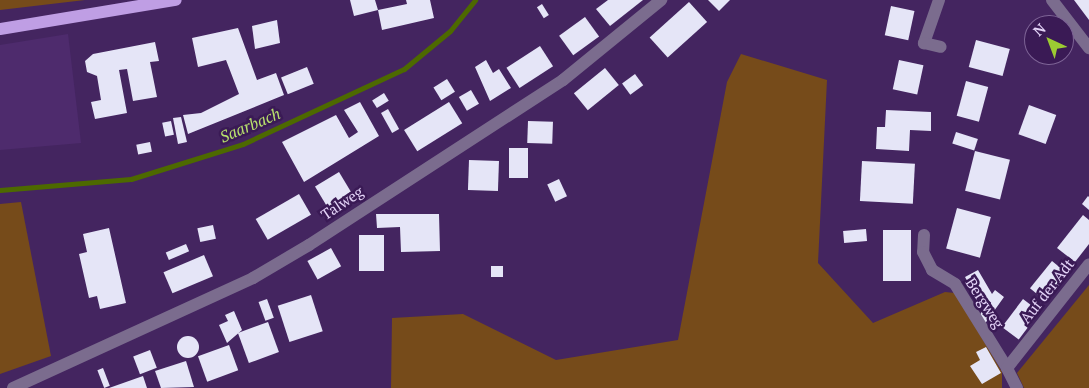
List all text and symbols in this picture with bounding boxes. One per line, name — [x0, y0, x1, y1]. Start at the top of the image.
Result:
north arrow — [1024, 15, 1074, 65]
text: N — [1029, 19, 1049, 40]
water label: Saarbach — [217, 104, 283, 146]
street label: Talweg — [317, 182, 367, 224]
street label: Auf der Adt — [1016, 255, 1078, 327]
street label: Bergweg — [962, 274, 1008, 332]

